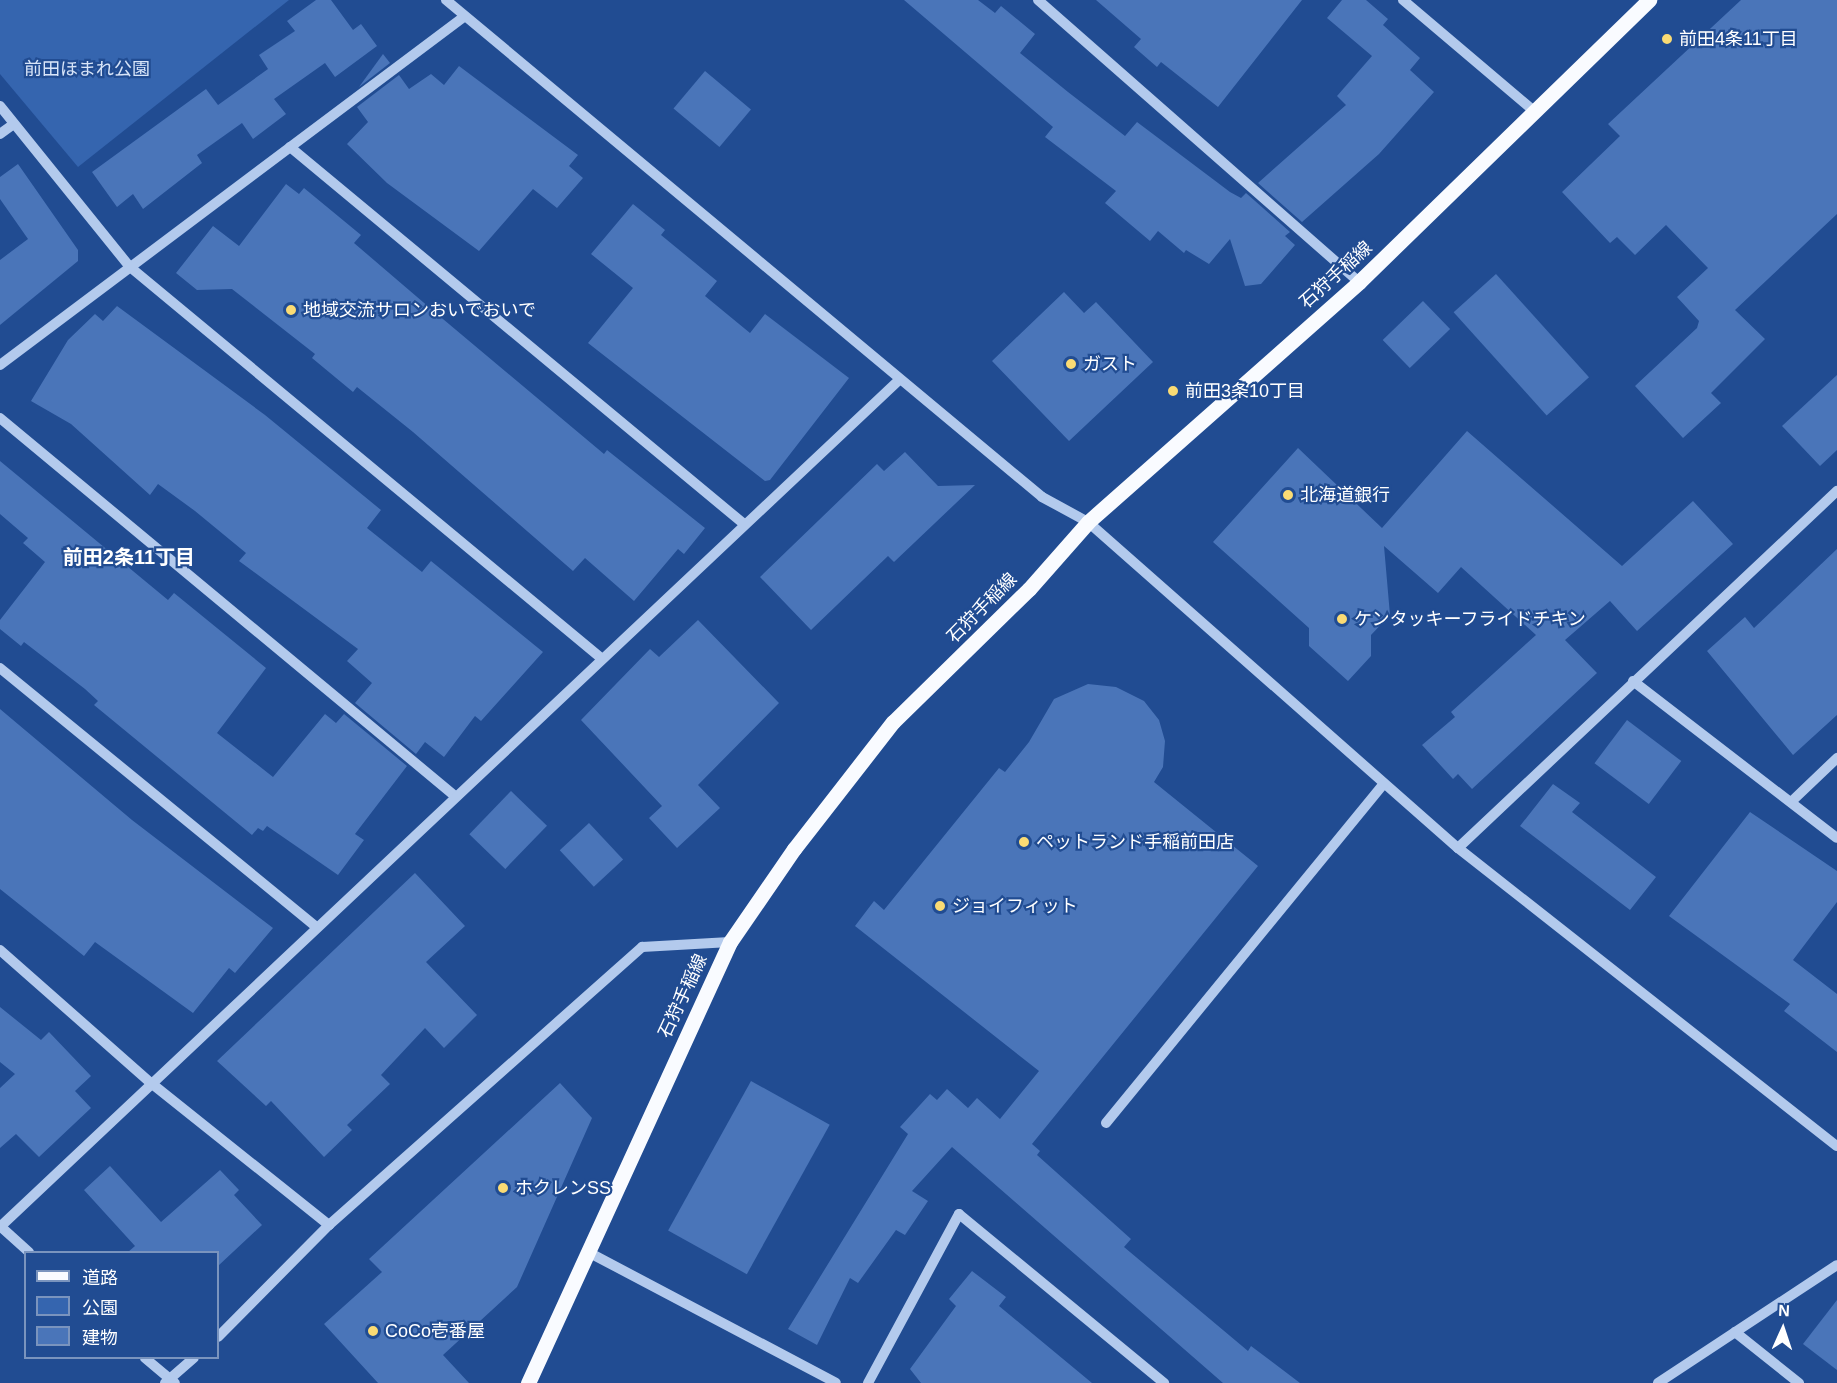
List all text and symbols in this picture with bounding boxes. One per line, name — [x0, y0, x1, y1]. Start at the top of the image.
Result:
place label: 前田4条11丁目 — [1679, 28, 1798, 50]
marker: 前田4条11丁目 — [1660, 32, 1674, 46]
park label: 前田ほまれ公園 — [24, 58, 150, 80]
street label: 石狩手稲線 — [1295, 237, 1377, 313]
place label: 地域交流サロンおいでおいで — [303, 299, 537, 321]
marker: 地域交流サロンおいでおいで — [284, 303, 298, 317]
place label: ガスト — [1083, 353, 1137, 375]
marker: ガスト — [1064, 357, 1078, 371]
place label: 前田3条10丁目 — [1185, 380, 1305, 402]
marker: 前田3条10丁目 — [1166, 384, 1180, 398]
place label: 北海道銀行 — [1300, 484, 1390, 506]
marker: 北海道銀行 — [1281, 488, 1295, 502]
district label: 前田2条11丁目 — [63, 545, 195, 569]
street label: 石狩手稲線 — [943, 569, 1021, 647]
place label: ケンタッキーフライドチキン — [1354, 608, 1588, 630]
marker: ケンタッキーフライドチキン — [1335, 612, 1349, 626]
place label: ペットランド手稲前田店 — [1036, 831, 1234, 853]
marker: ペットランド手稲前田店 — [1017, 835, 1031, 849]
place label: ジョイフィット — [952, 895, 1078, 917]
marker: ジョイフィット — [933, 899, 947, 913]
street label: 石狩手稲線 — [654, 951, 712, 1041]
place label: ホクレンSS — [515, 1177, 611, 1199]
marker: ホクレンSS — [496, 1181, 510, 1195]
legend — [24, 1251, 219, 1359]
text: 道路 — [82, 1268, 118, 1288]
text: 公園 — [82, 1298, 118, 1318]
north arrow — [1753, 1299, 1813, 1359]
text: N — [1778, 1302, 1790, 1319]
place label: CoCo壱番屋 — [385, 1320, 485, 1342]
marker: CoCo壱番屋 — [366, 1324, 380, 1338]
text: 建物 — [82, 1328, 118, 1348]

